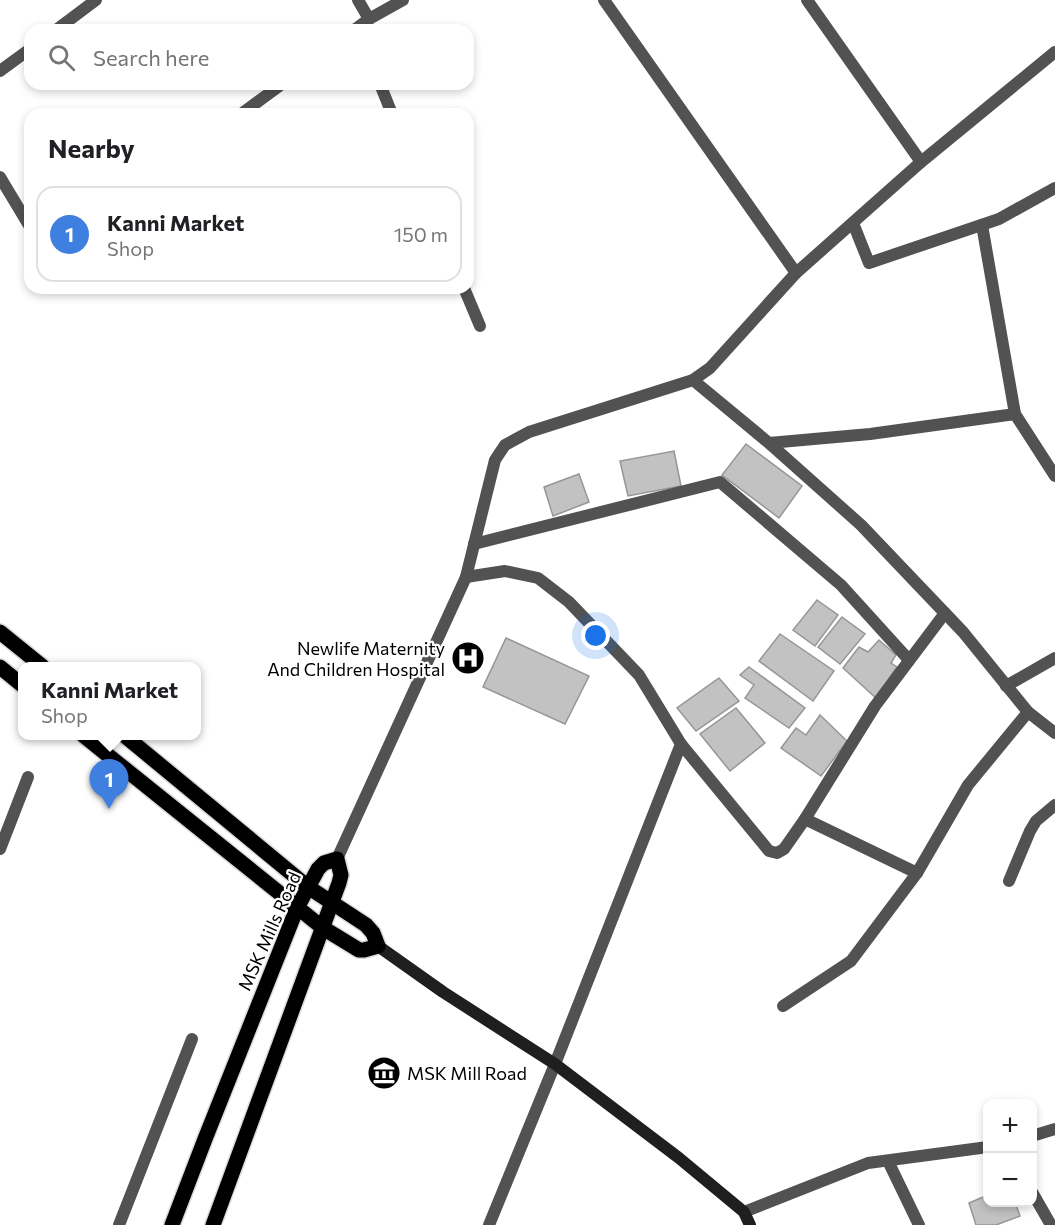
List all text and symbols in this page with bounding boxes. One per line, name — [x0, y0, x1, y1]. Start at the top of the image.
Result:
search box — [24, 24, 474, 90]
icon: search — [45, 41, 78, 74]
text: Search here — [93, 44, 209, 71]
text: Nearby — [48, 132, 135, 163]
text: Kanni Market — [107, 209, 244, 236]
text: 1 — [65, 222, 74, 246]
text: 150 m — [394, 222, 448, 246]
text: Shop — [107, 236, 154, 260]
your location — [581, 621, 610, 650]
place label: Newlife Maternity And Children Hospital — [267, 637, 445, 680]
hospital icon: Newlife Maternity And Children Hospital — [450, 640, 486, 676]
popup — [18, 662, 201, 740]
text: Kanni Market — [41, 676, 178, 703]
text: Shop — [41, 703, 88, 727]
pin: 1 — [90, 760, 128, 809]
street label: MSK Mills Road — [233, 868, 305, 994]
museum icon: MSK Mill Road — [366, 1055, 402, 1091]
place label: MSK Mill Road — [407, 1062, 527, 1084]
map controls — [983, 1099, 1037, 1207]
button: + — [983, 1099, 1037, 1153]
button: − — [983, 1153, 1037, 1207]

